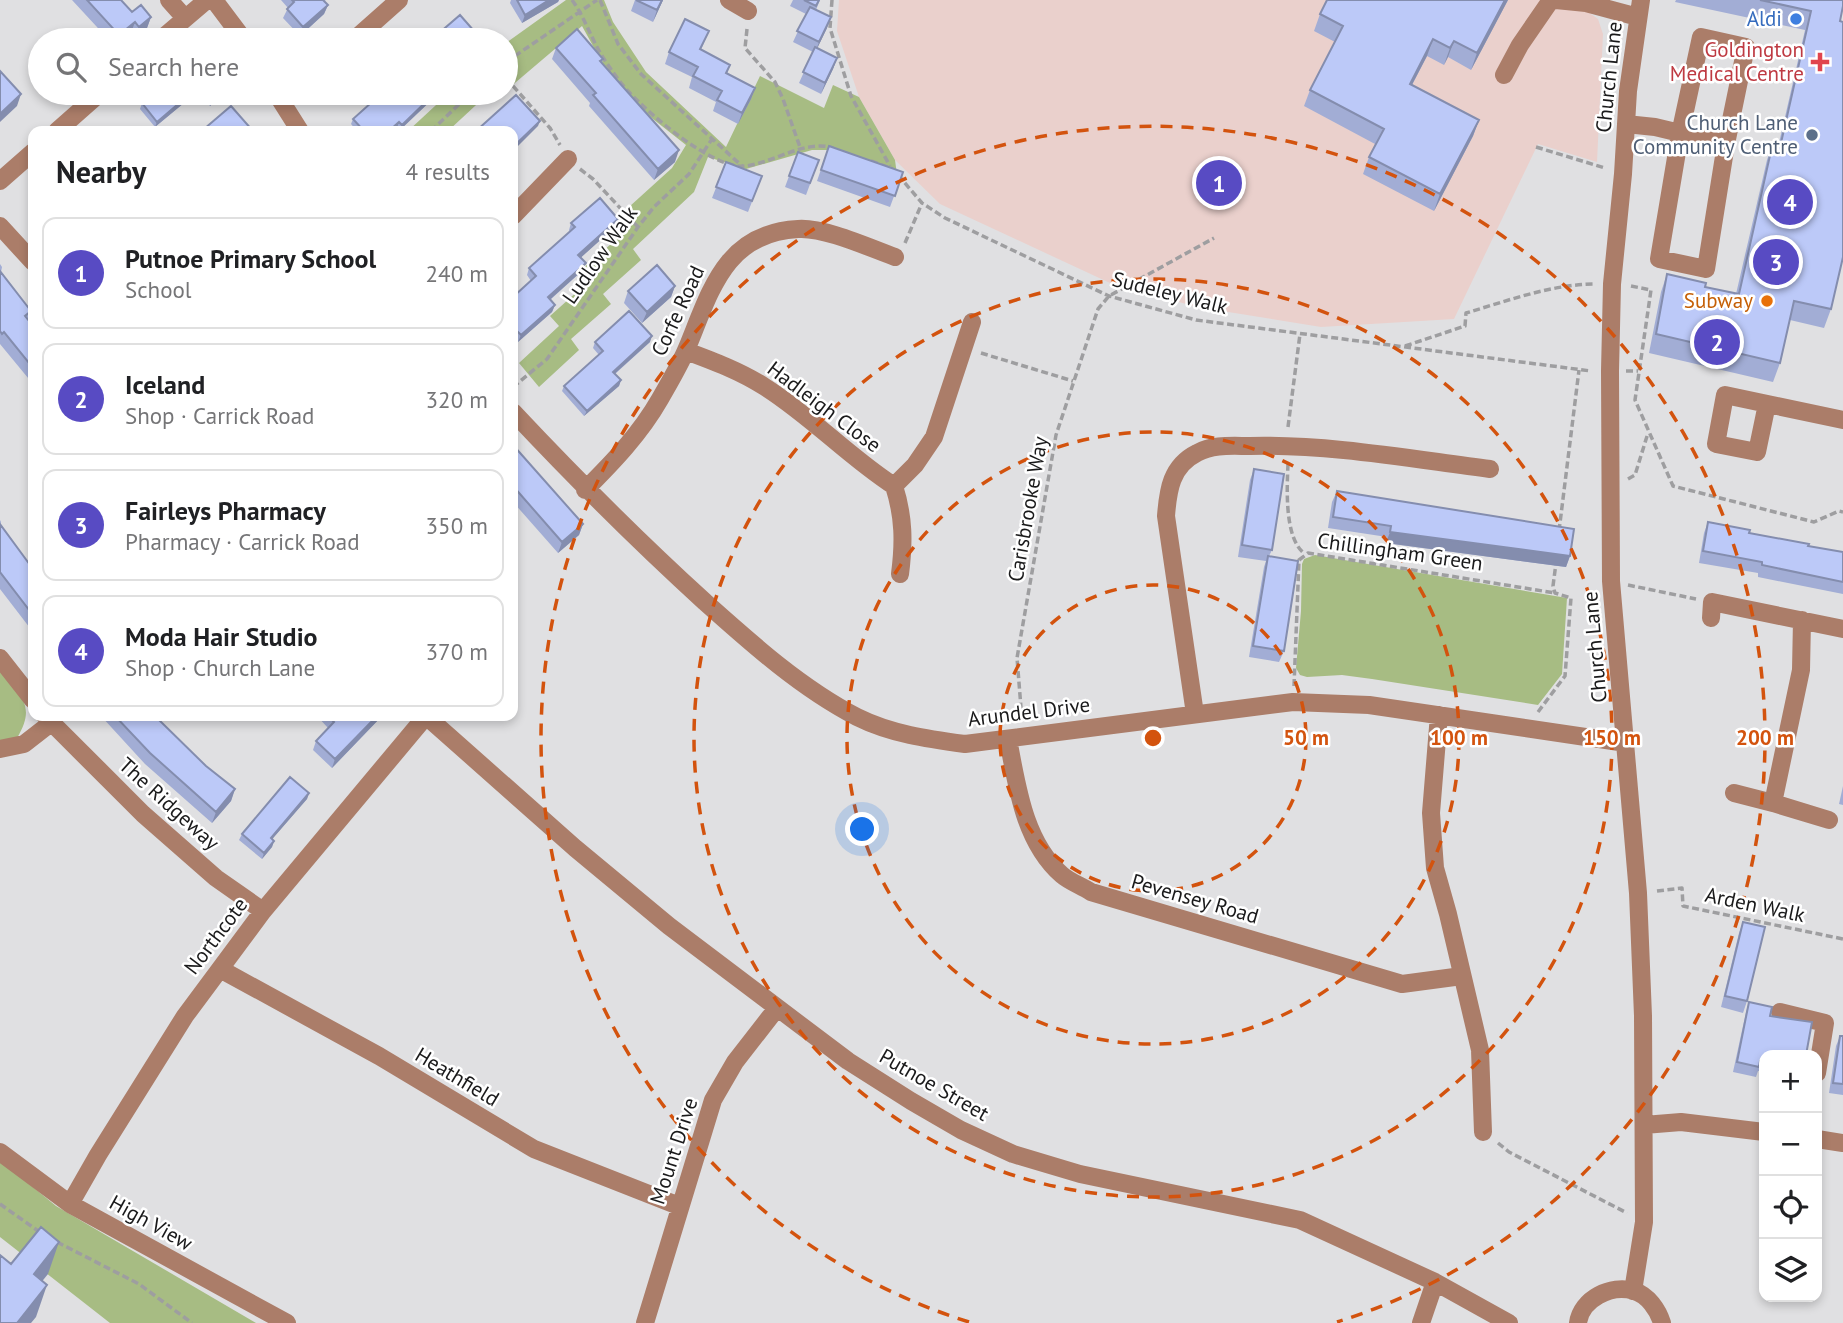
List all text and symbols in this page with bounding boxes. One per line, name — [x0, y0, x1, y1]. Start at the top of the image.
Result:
place label: Aldi — [1747, 5, 1782, 32]
marker: Aldi — [1788, 11, 1804, 27]
street label: Church Lane — [1589, 20, 1628, 134]
search box — [28, 28, 518, 105]
place label: Goldington Medical Centre — [1670, 36, 1804, 87]
icon: search — [52, 48, 90, 86]
text: Search here — [108, 50, 239, 83]
marker: Goldington Medical Centre — [1810, 52, 1830, 72]
place label: Church Lane Community Centre — [1633, 109, 1798, 160]
marker: Church Lane Community Centre — [1804, 127, 1820, 143]
text: Nearby — [56, 152, 146, 191]
text: 4 results — [406, 157, 490, 186]
pin: 1 — [1196, 157, 1242, 209]
pin: 4 — [1767, 176, 1813, 228]
street label: Ludlow Walk — [556, 200, 643, 309]
pin: 3 — [1753, 236, 1799, 288]
text: Putnoe Primary School — [125, 242, 376, 275]
text: 1 — [74, 259, 88, 288]
text: 240 m — [426, 259, 488, 288]
street label: Corfe Road — [645, 261, 710, 360]
street label: Sudeley Walk — [1110, 265, 1231, 320]
text: School — [125, 275, 192, 304]
place label: Subway — [1684, 287, 1753, 314]
marker: Subway — [1759, 293, 1775, 309]
pin: 2 — [1694, 316, 1740, 368]
street label: Hadleigh Close — [762, 355, 887, 458]
text: Iceland — [125, 368, 205, 401]
text: 2 — [74, 385, 88, 414]
text: 320 m — [426, 385, 488, 414]
text: Shop · Carrick Road — [125, 401, 314, 430]
street label: Carisbrooke Way — [1001, 434, 1054, 584]
text: Fairleys Pharmacy — [125, 494, 326, 527]
text: 3 — [74, 511, 88, 540]
text: 350 m — [426, 511, 488, 540]
text: Pharmacy · Carrick Road — [125, 527, 360, 556]
street label: Chillingham Green — [1316, 527, 1485, 576]
street label: Church Lane — [1576, 590, 1613, 704]
text: Moda Hair Studio — [125, 620, 318, 653]
text: 4 — [74, 637, 88, 666]
text: 370 m — [426, 637, 488, 666]
text: Shop · Church Lane — [125, 653, 315, 682]
street label: Arundel Drive — [966, 691, 1092, 732]
text: 50 m — [1283, 724, 1329, 751]
text: 100 m — [1430, 724, 1488, 751]
text: 150 m — [1583, 724, 1641, 751]
text: 200 m — [1736, 724, 1794, 751]
centre of rings — [1141, 726, 1165, 750]
street label: The Ridgeway — [113, 751, 225, 856]
your location — [845, 812, 879, 846]
street label: Pevensey Road — [1128, 867, 1262, 930]
street label: Arden Walk — [1703, 881, 1807, 928]
street label: Northcote — [178, 892, 253, 980]
street label: Heathfield — [410, 1041, 504, 1112]
street label: Putnoe Street — [875, 1042, 994, 1127]
map controls — [1759, 1050, 1822, 1302]
button: + — [1759, 1050, 1822, 1113]
street label: Mount Drive — [644, 1094, 703, 1208]
button: − — [1759, 1113, 1822, 1176]
button: locate — [1759, 1176, 1822, 1239]
street label: High View — [105, 1189, 198, 1257]
button: layers — [1759, 1239, 1822, 1302]

